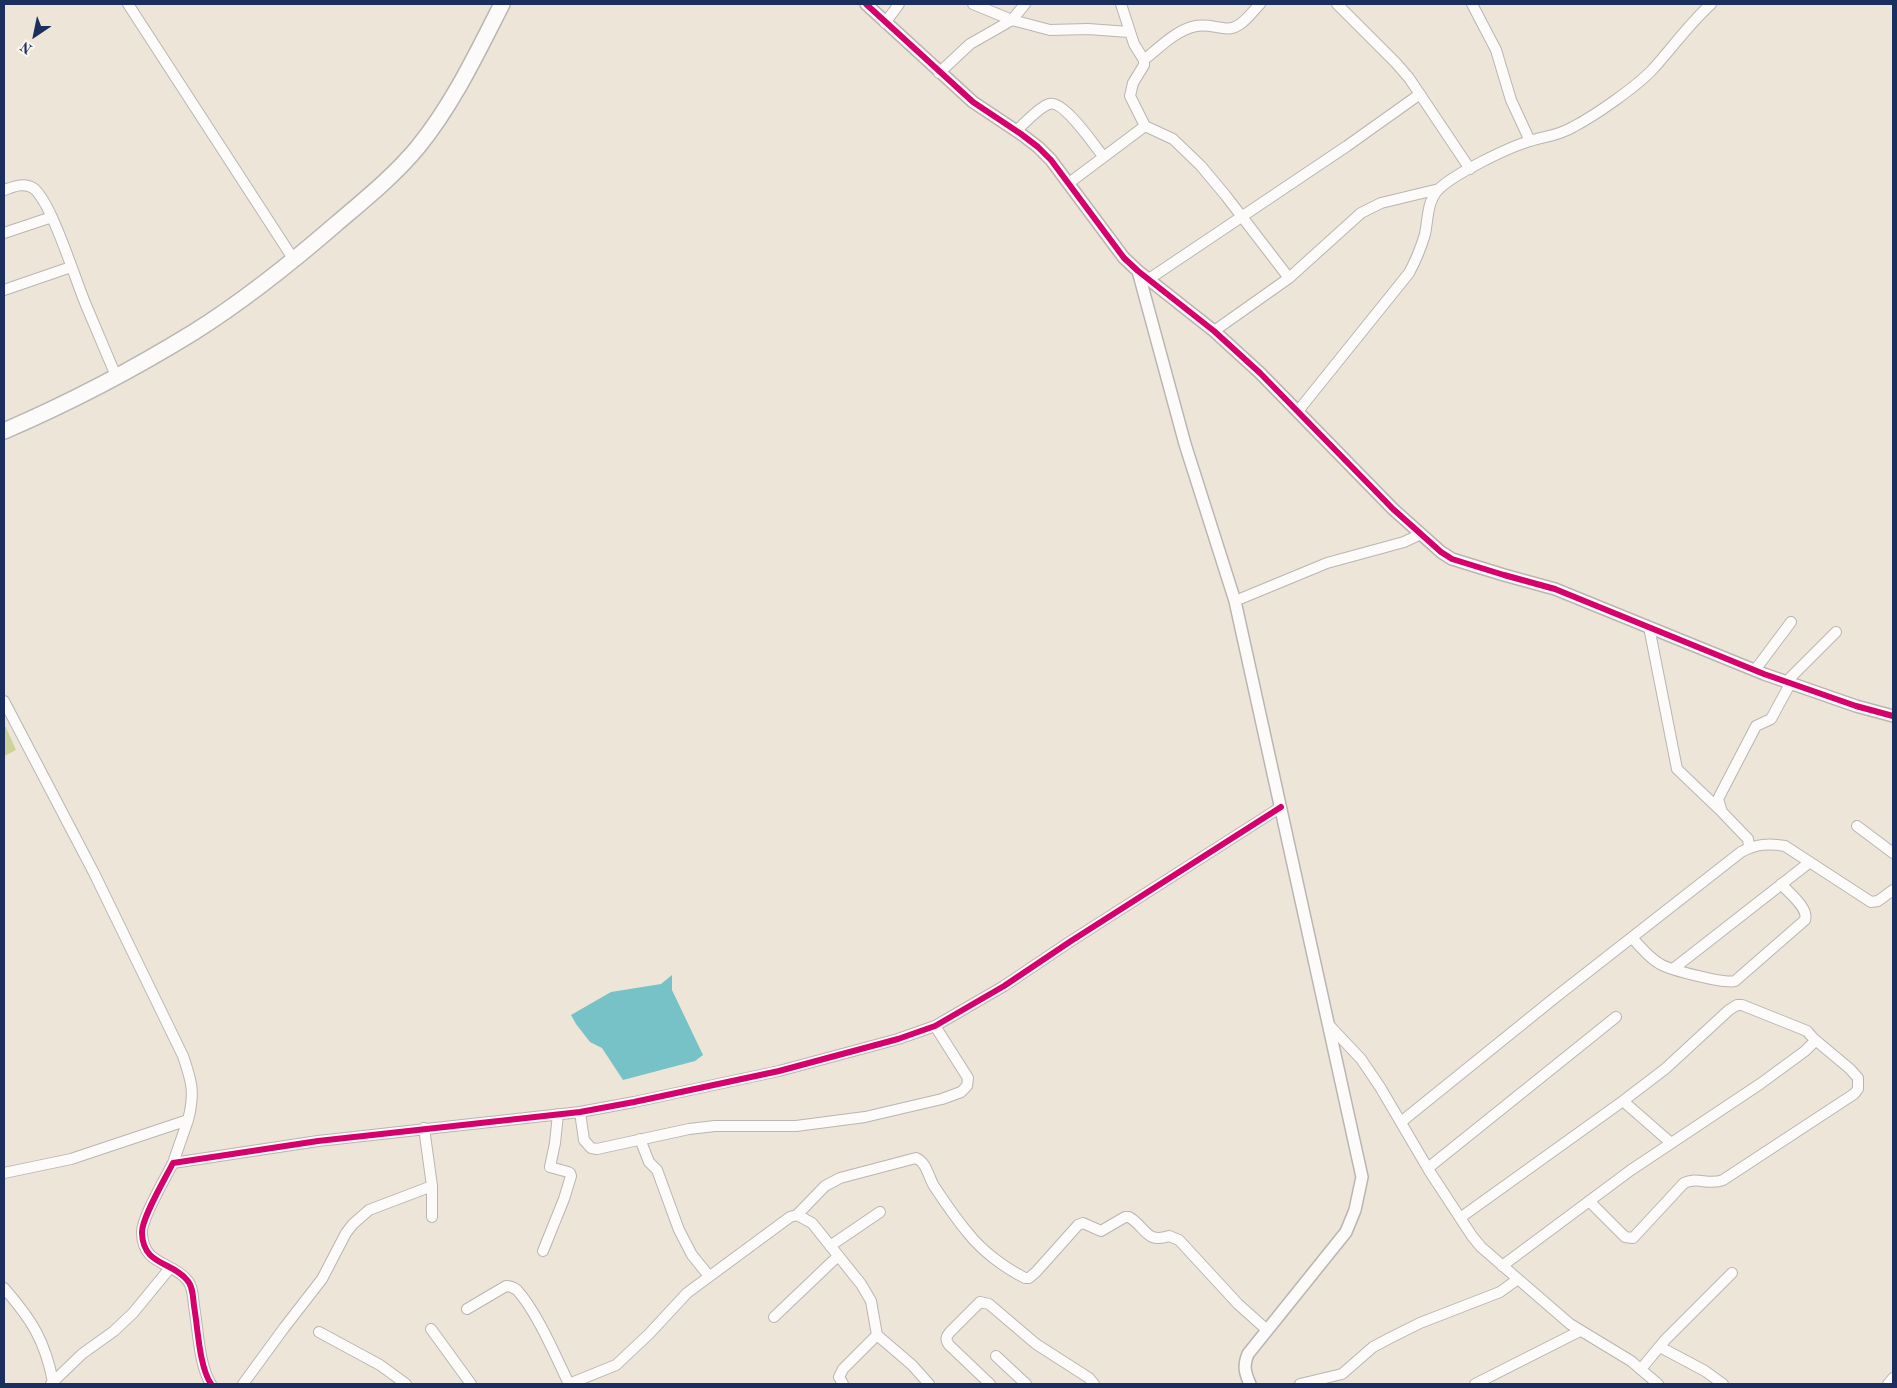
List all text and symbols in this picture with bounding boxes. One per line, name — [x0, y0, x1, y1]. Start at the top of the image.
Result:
north arrow — [10, 10, 60, 60]
text: N — [18, 39, 35, 56]

